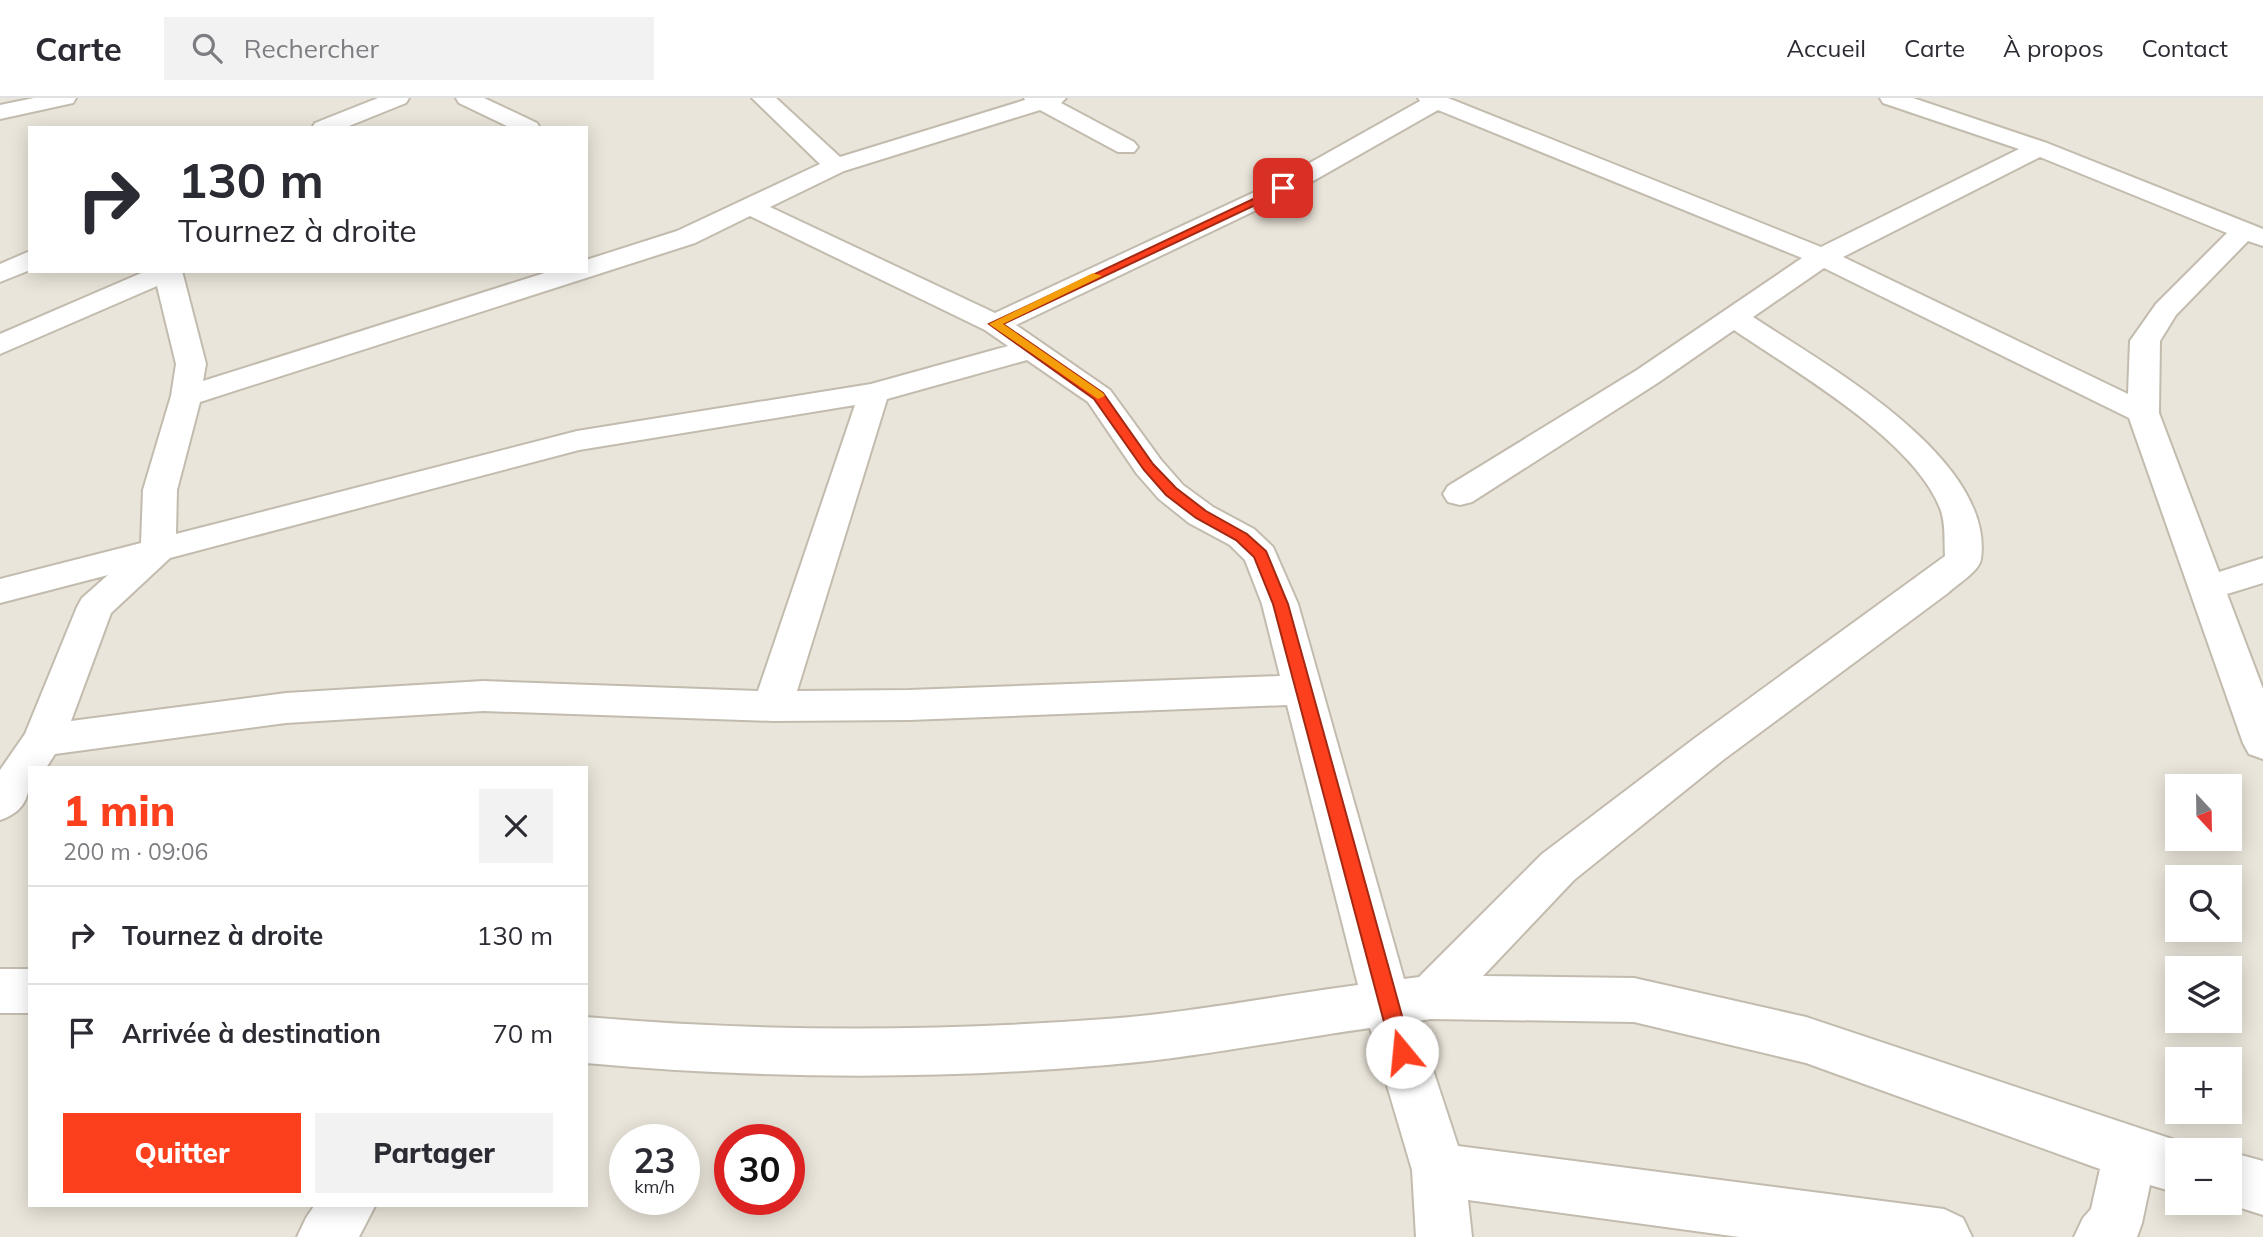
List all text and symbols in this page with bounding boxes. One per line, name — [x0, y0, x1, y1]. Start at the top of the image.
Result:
search box — [164, 17, 654, 80]
text: Carte — [35, 28, 122, 69]
icon: search — [188, 29, 226, 67]
text: Rechercher — [244, 32, 379, 65]
text: Accueil — [1787, 33, 1866, 63]
text: Carte — [1904, 33, 1965, 63]
text: À propos — [2003, 33, 2104, 63]
text: Contact — [2142, 33, 2228, 63]
text: 130 m — [178, 149, 324, 210]
icon: right — [63, 154, 154, 245]
pin — [1253, 158, 1313, 218]
icon: arrive — [1264, 169, 1302, 207]
text: Tournez à droite — [178, 210, 417, 250]
north arrow — [2165, 774, 2242, 850]
map controls — [2165, 774, 2242, 1215]
text: 1 min — [63, 784, 176, 837]
button: close — [479, 789, 553, 863]
text: 200 m · 09:06 — [63, 837, 208, 866]
button: search — [2165, 865, 2242, 942]
icon: right — [63, 916, 101, 954]
text: Tournez à droite — [122, 919, 323, 952]
text: 130 m — [477, 919, 553, 952]
button: layers — [2165, 956, 2242, 1033]
icon: arrive — [63, 1014, 101, 1052]
position arrow — [1365, 1015, 1439, 1089]
text: Arrivée à destination — [122, 1017, 381, 1050]
text: 70 m — [492, 1017, 553, 1050]
button: + — [2165, 1047, 2242, 1124]
button: Quitter — [63, 1113, 301, 1193]
button: Partager — [315, 1113, 553, 1193]
speed limit sign: 30 — [714, 1124, 805, 1215]
text: 23 — [633, 1138, 676, 1182]
button: − — [2165, 1138, 2242, 1215]
text: km/h — [634, 1175, 675, 1198]

